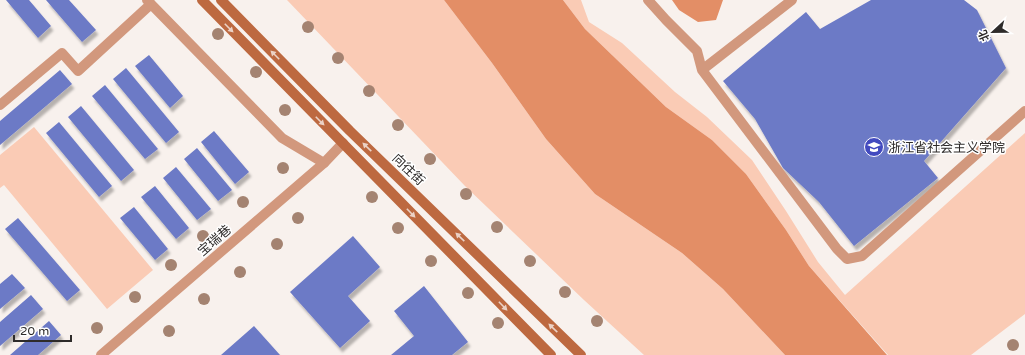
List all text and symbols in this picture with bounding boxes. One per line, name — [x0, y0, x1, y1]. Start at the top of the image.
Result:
north arrow — [973, 12, 1013, 52]
one-way arrow — [224, 23, 234, 33]
text: 北 — [976, 28, 992, 43]
one-way arrow — [270, 50, 280, 60]
one-way arrow — [315, 116, 325, 125]
school or university icon: 浙江省社会主义学院 — [863, 136, 885, 158]
place label: 浙江省社会主义学院 — [888, 140, 1005, 156]
one-way arrow — [362, 142, 372, 152]
street label: 向往街 — [389, 150, 428, 189]
one-way arrow — [407, 208, 416, 218]
street label: 宝瑞巷 — [195, 222, 235, 260]
one-way arrow — [455, 232, 465, 242]
one-way arrow — [498, 301, 507, 311]
scale bar — [14, 317, 71, 343]
one-way arrow — [548, 323, 558, 333]
text: 20 m — [20, 324, 49, 338]

